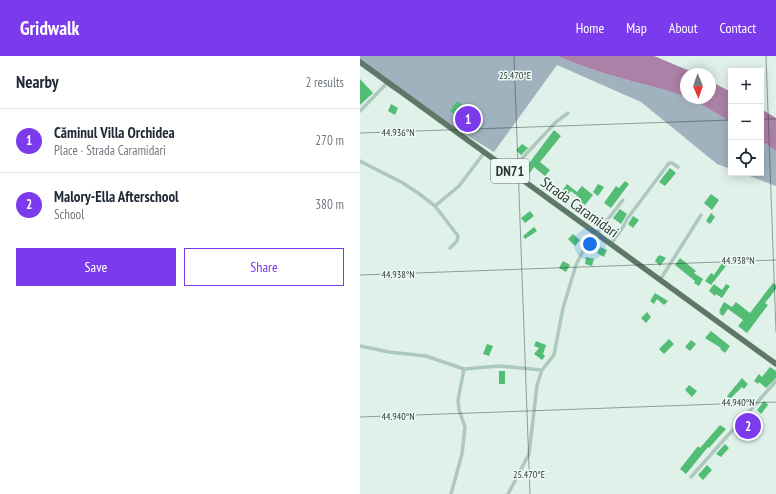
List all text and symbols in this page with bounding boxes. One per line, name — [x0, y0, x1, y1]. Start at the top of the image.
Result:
text: Gridwalk — [20, 16, 79, 40]
text: Home — [576, 19, 604, 37]
text: Map — [626, 19, 647, 37]
text: About — [669, 19, 698, 37]
text: Contact — [720, 19, 756, 37]
north arrow — [680, 68, 716, 104]
map controls — [728, 68, 764, 176]
button: + — [728, 68, 764, 104]
text: 25.470°E — [499, 69, 531, 82]
text: Nearby — [16, 71, 59, 93]
text: 2 results — [305, 74, 344, 91]
pin: 1 — [455, 104, 481, 134]
button: − — [728, 104, 764, 140]
text: Căminul Villa Orchidea — [54, 123, 175, 142]
text: 44.936°N — [381, 126, 415, 139]
text: 1 — [26, 132, 32, 149]
text: 270 m — [315, 132, 344, 149]
button: locate — [728, 140, 764, 176]
text: Place · Strada Caramidari — [54, 142, 166, 159]
road number: DN71 — [491, 159, 529, 183]
street label: Strada Caramidari — [537, 172, 623, 242]
text: Malory-Ella Afterschool — [54, 187, 179, 206]
text: 2 — [26, 196, 32, 213]
text: 380 m — [315, 196, 344, 213]
text: School — [54, 206, 84, 223]
your location — [580, 234, 600, 254]
button: Save — [16, 248, 176, 286]
button: Share — [184, 248, 344, 286]
text: 44.938°N — [721, 254, 755, 267]
text: 44.938°N — [381, 268, 415, 281]
text: 44.940°N — [721, 396, 755, 409]
text: 44.940°N — [381, 410, 415, 423]
pin: 2 — [735, 411, 761, 441]
text: 25.470°E — [513, 468, 545, 481]

